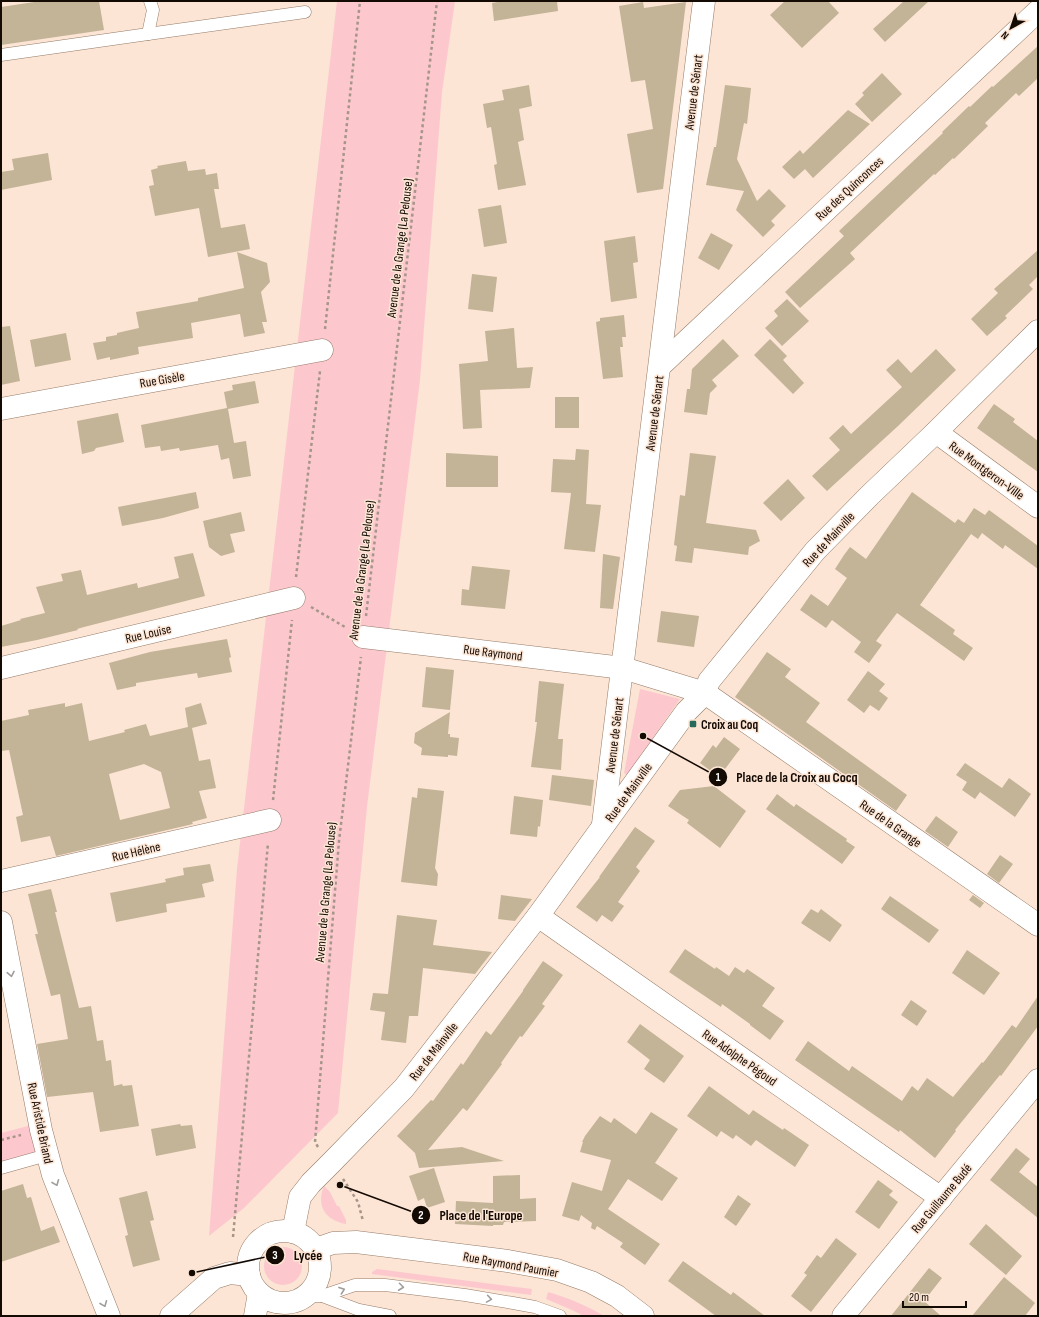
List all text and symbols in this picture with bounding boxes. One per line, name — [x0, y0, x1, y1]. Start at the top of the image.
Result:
north arrow — [991, 8, 1031, 48]
text: N — [998, 28, 1011, 42]
street label: Avenue de Sénart — [681, 54, 707, 132]
street label: Rue des Quinconces — [812, 153, 887, 224]
street label: Avenue de la Grange (La Pelouse) — [383, 177, 417, 320]
street label: Rue Gisèle — [139, 368, 186, 392]
street label: Avenue de Sénart — [642, 375, 668, 453]
street label: Rue Montgeron-Ville — [946, 438, 1027, 503]
street label: Avenue de la Grange (La Pelouse) — [345, 499, 379, 642]
street label: Rue de Mainville — [799, 509, 858, 571]
street label: Rue Louise — [124, 621, 173, 647]
street label: Rue Raymond — [463, 641, 523, 665]
street label: Avenue de Sénart — [602, 697, 628, 775]
place label: Croix au Coq — [701, 717, 759, 733]
marker: Croix au Coq — [688, 719, 698, 729]
street label: Rue de Mainville — [602, 760, 656, 825]
callout: Place de la Croix au Cocq — [708, 764, 866, 790]
text: Place de la Croix au Cocq — [736, 769, 858, 786]
text: 1 — [716, 770, 721, 785]
street label: Rue de la Grange — [856, 797, 924, 851]
street label: Avenue de la Grange (La Pelouse) — [312, 821, 340, 964]
street label: Rue Hélène — [111, 839, 162, 865]
one-way arrow — [6, 971, 15, 977]
street label: Rue de Mainville — [406, 1019, 462, 1084]
street label: Rue Adolphe Pégoud — [699, 1026, 780, 1090]
street label: Rue Aristide Briand — [24, 1081, 56, 1165]
street label: Rue Guillaume Budé — [908, 1161, 975, 1237]
one-way arrow — [51, 1179, 59, 1187]
callout: Place de l'Europe — [411, 1202, 530, 1228]
text: Place de l'Europe — [439, 1207, 523, 1224]
text: 2 — [418, 1208, 424, 1223]
callout: Lycée — [265, 1242, 330, 1268]
text: Lycée — [294, 1247, 322, 1264]
text: 3 — [272, 1248, 278, 1263]
street label: Rue Raymond Paumier — [462, 1249, 560, 1281]
one-way arrow — [398, 1282, 404, 1291]
scale bar — [903, 1283, 966, 1309]
one-way arrow — [339, 1286, 346, 1294]
text: 20 m — [909, 1290, 929, 1305]
one-way arrow — [486, 1294, 492, 1303]
one-way arrow — [100, 1300, 108, 1307]

